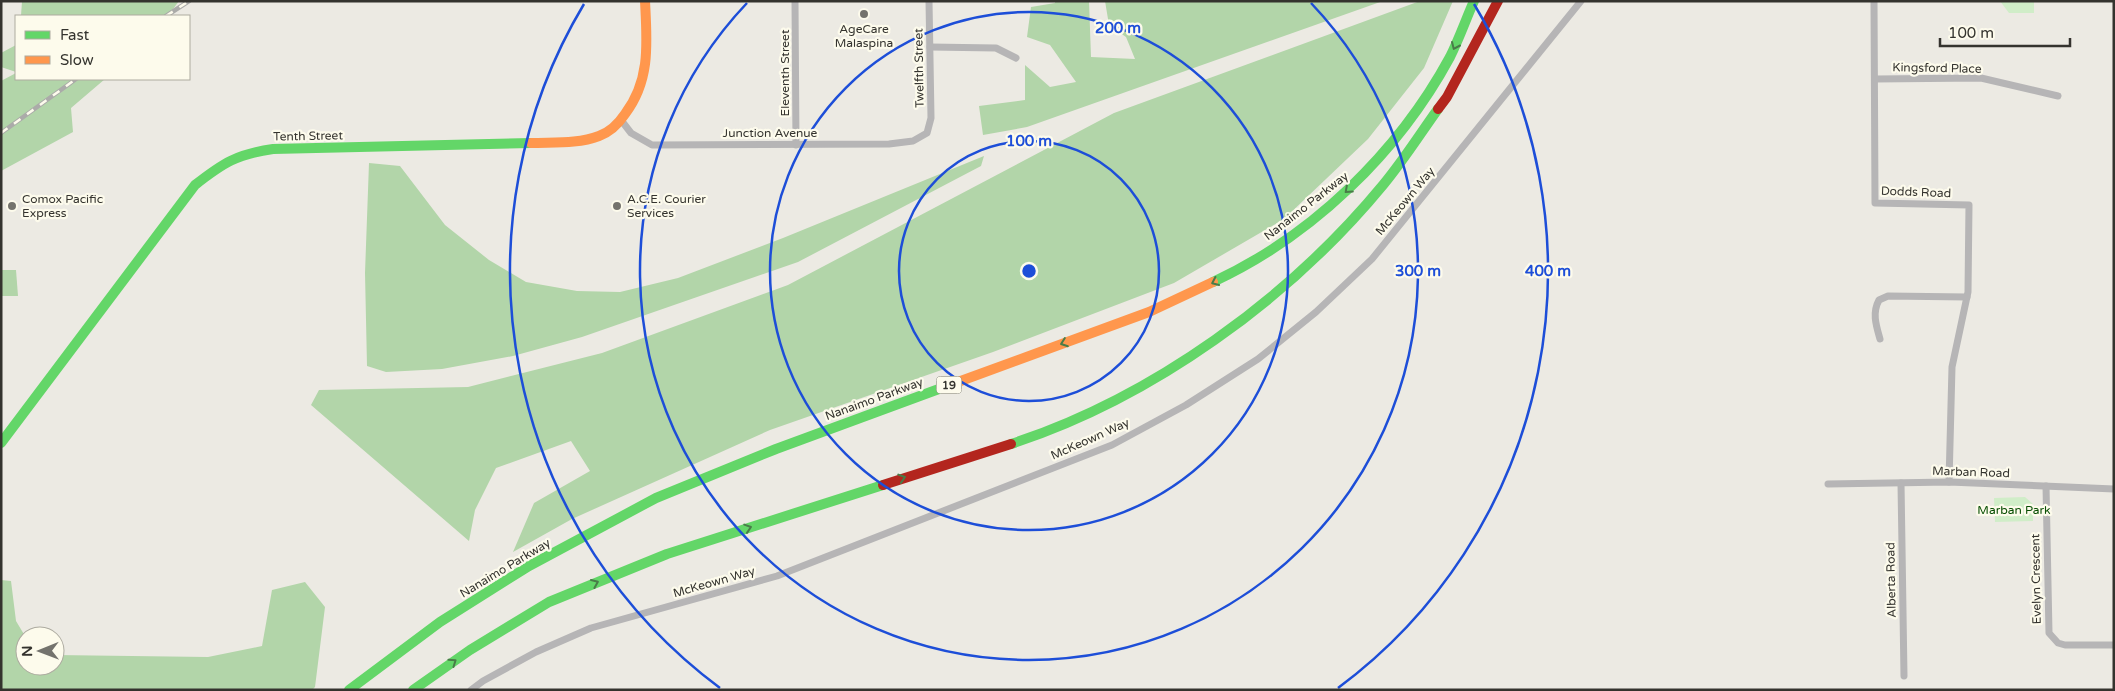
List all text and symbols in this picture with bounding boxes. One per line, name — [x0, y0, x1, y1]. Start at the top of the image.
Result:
marker: AgeCare Malaspina — [858, 8, 870, 20]
legend — [15, 15, 190, 80]
scale bar — [1940, 15, 2070, 47]
text: 200 m — [1095, 19, 1141, 37]
place label: AgeCare Malaspina — [835, 22, 893, 50]
text: 100 m — [1948, 24, 1994, 42]
text: Fast — [60, 26, 90, 44]
street label: Twelfth Street — [911, 28, 927, 108]
street label: Eleventh Street — [778, 29, 792, 116]
one-way arrow — [1450, 41, 1461, 50]
text: Slow — [60, 51, 94, 69]
street label: Kingsford Place — [1892, 60, 1982, 76]
street label: Junction Avenue — [723, 126, 818, 140]
street label: Tenth Street — [273, 128, 343, 144]
text: 100 m — [1006, 132, 1052, 150]
street label: McKeown Way — [1372, 164, 1438, 238]
street label: Nanaimo Parkway — [1261, 168, 1351, 243]
one-way arrow — [1345, 184, 1354, 193]
street label: Dodds Road — [1881, 184, 1951, 200]
place label: Comox Pacific Express — [22, 192, 103, 220]
place label: A.C.E. Courier Services — [627, 192, 706, 220]
marker: Comox Pacific Express — [6, 200, 18, 212]
marker: A.C.E. Courier Services — [611, 200, 623, 212]
centre of rings — [1020, 262, 1038, 280]
text: 300 m — [1395, 262, 1441, 280]
text: 400 m — [1525, 262, 1571, 280]
one-way arrow — [1211, 275, 1220, 286]
one-way arrow — [1061, 337, 1069, 347]
street label: Nanaimo Parkway — [823, 375, 925, 423]
road number: 19 — [936, 376, 962, 394]
street label: McKeown Way — [1049, 415, 1132, 463]
street label: Marban Road — [1932, 464, 2010, 480]
one-way arrow — [898, 474, 906, 484]
park label: Marban Park — [1977, 503, 2051, 517]
one-way arrow — [743, 523, 751, 533]
street label: Evelyn Crescent — [2028, 533, 2044, 624]
street label: Nanaimo Parkway — [457, 535, 553, 601]
street label: Alberta Road — [1883, 542, 1899, 618]
street label: McKeown Way — [671, 563, 757, 600]
one-way arrow — [590, 579, 599, 590]
north arrow — [15, 626, 65, 676]
text: N — [19, 645, 36, 657]
one-way arrow — [447, 659, 457, 668]

